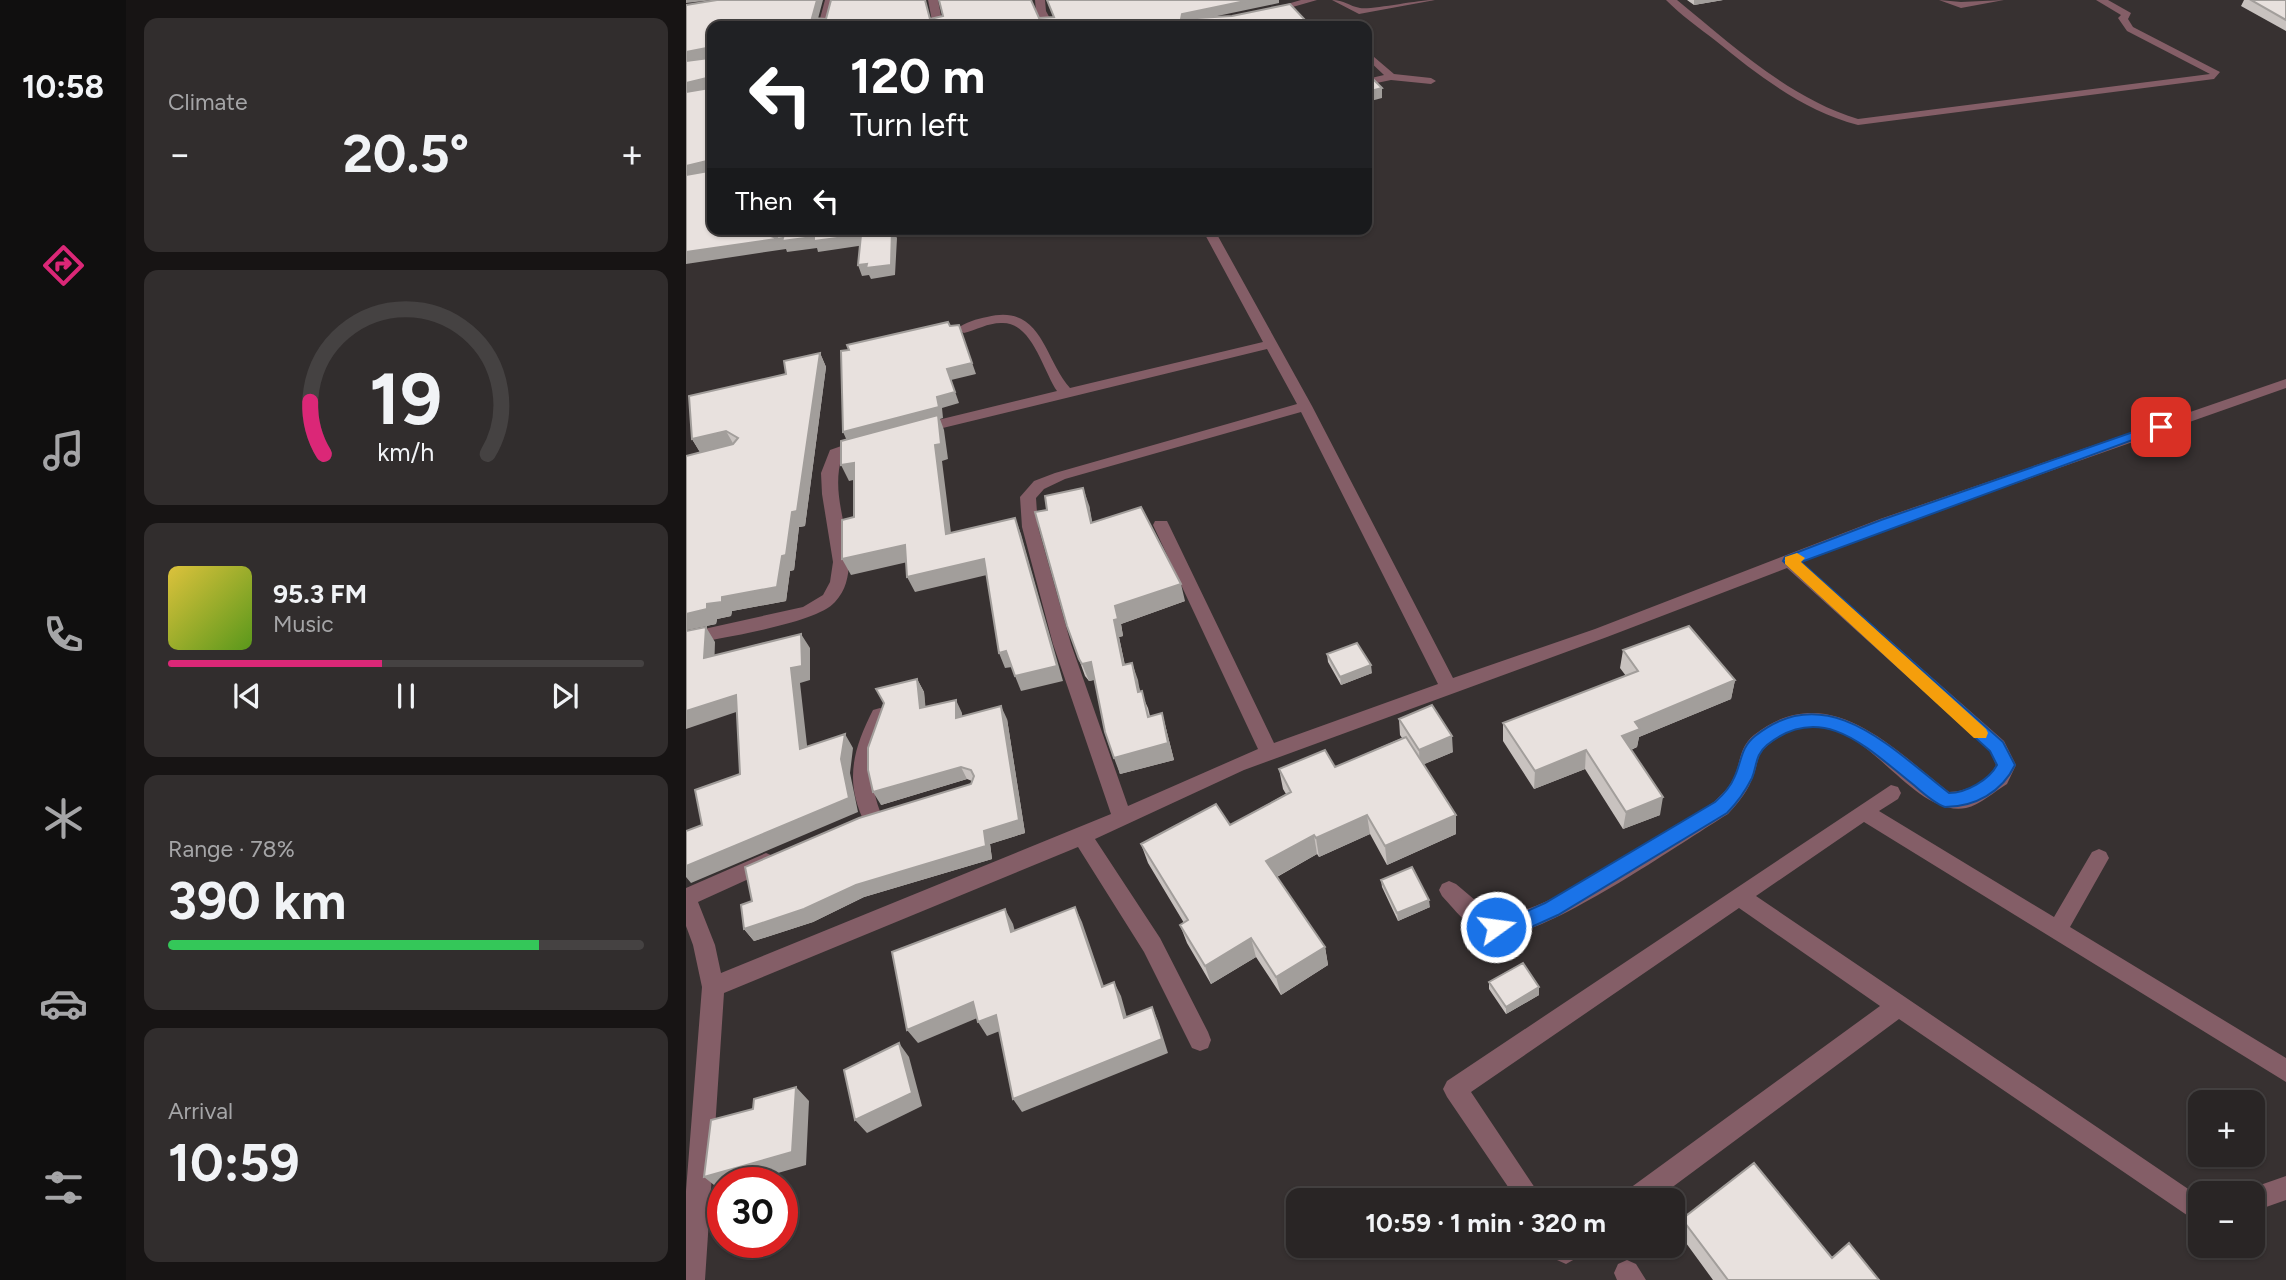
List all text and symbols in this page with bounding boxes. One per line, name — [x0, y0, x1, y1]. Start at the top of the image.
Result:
text: 120 m — [850, 46, 985, 105]
icon: left — [735, 49, 826, 140]
text: 10:58 — [22, 68, 104, 106]
text: Climate — [168, 88, 247, 116]
text: Turn left — [850, 106, 969, 144]
text: 20.5° — [343, 123, 469, 185]
text: − — [168, 131, 192, 177]
text: + — [620, 131, 644, 177]
icon: left — [807, 182, 845, 220]
text: Then — [735, 185, 793, 217]
icon: directions — [39, 241, 88, 290]
text: 19 — [370, 355, 442, 442]
pin — [2131, 397, 2191, 457]
icon: arrive — [2142, 408, 2180, 446]
icon: music — [39, 426, 88, 475]
text: km/h — [377, 436, 435, 466]
text: 95.3 FM — [273, 578, 367, 610]
icon: phone — [39, 610, 88, 659]
text: Music — [273, 610, 334, 638]
icon: previous — [228, 677, 266, 715]
icon: pause — [387, 677, 425, 715]
icon: next — [546, 677, 584, 715]
icon: climate — [39, 794, 88, 843]
text: Range · 78% — [168, 835, 295, 863]
text: 390 km — [168, 870, 346, 932]
position arrow — [1459, 890, 1533, 964]
icon: car — [39, 979, 88, 1028]
map controls — [2188, 1090, 2265, 1258]
button: + — [2188, 1090, 2265, 1167]
text: Arrival — [168, 1097, 233, 1125]
text: 10:59 — [168, 1132, 300, 1194]
icon: filters — [39, 1163, 88, 1212]
speed limit sign: 30 — [707, 1167, 798, 1258]
button: − — [2188, 1181, 2265, 1258]
text: 10:59 · 1 min · 320 m — [1365, 1207, 1606, 1239]

